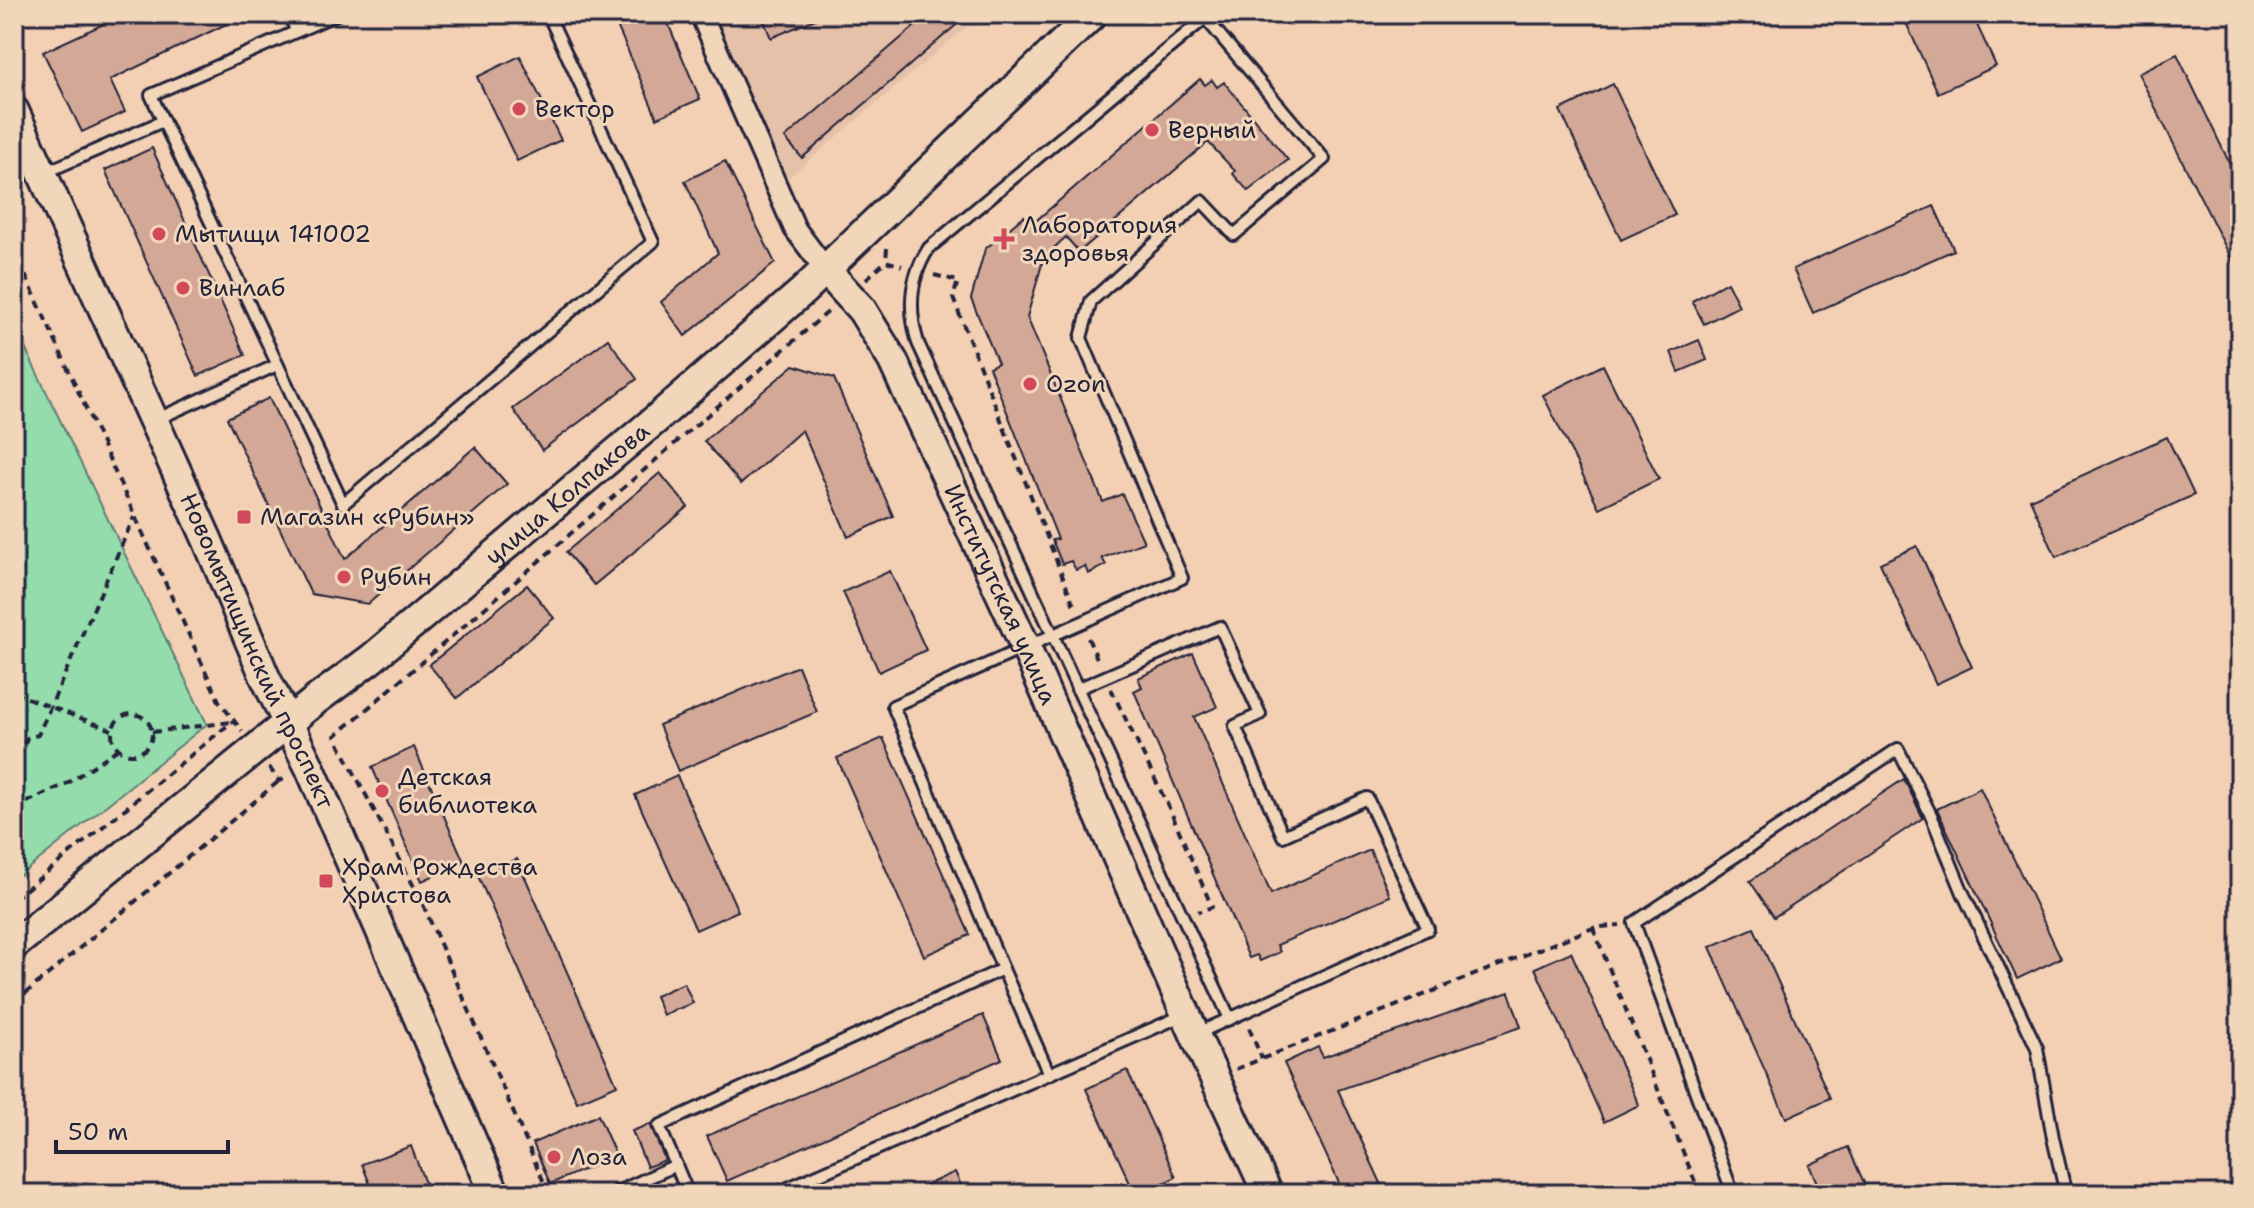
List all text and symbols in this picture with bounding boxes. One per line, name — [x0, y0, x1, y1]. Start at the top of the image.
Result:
place label: Вектор — [535, 93, 615, 125]
marker: Вектор — [510, 100, 528, 118]
place label: Верный — [1168, 114, 1256, 146]
marker: Верный — [1143, 121, 1161, 139]
place label: Лаборатория здоровья — [1022, 209, 1177, 269]
place label: Мытищи 141002 — [175, 218, 371, 250]
marker: Мытищи 141002 — [150, 225, 168, 243]
marker: Лаборатория здоровья — [993, 228, 1015, 250]
place label: Винлаб — [199, 272, 285, 304]
marker: Винлаб — [174, 279, 192, 297]
place label: Ozon — [1046, 368, 1106, 400]
marker: Ozon — [1021, 375, 1039, 393]
street label: улица Колпакова — [478, 415, 656, 572]
street label: Институтская улица — [936, 479, 1065, 710]
street label: Новомытищинский проспект — [172, 488, 342, 814]
place label: Магазин «Рубин» — [260, 501, 474, 533]
marker: Магазин «Рубин» — [235, 508, 253, 526]
place label: Рубин — [360, 561, 432, 593]
marker: Рубин — [335, 568, 353, 586]
place label: Детская библиотека — [398, 761, 537, 821]
marker: Детская библиотека — [373, 782, 391, 800]
place label: Храм Рождества Христова — [342, 851, 537, 911]
marker: Храм Рождества Христова — [317, 872, 335, 890]
scale bar — [56, 1104, 228, 1154]
text: 50 m — [68, 1116, 128, 1148]
place label: Лоза — [570, 1141, 627, 1173]
marker: Лоза — [545, 1148, 563, 1166]

